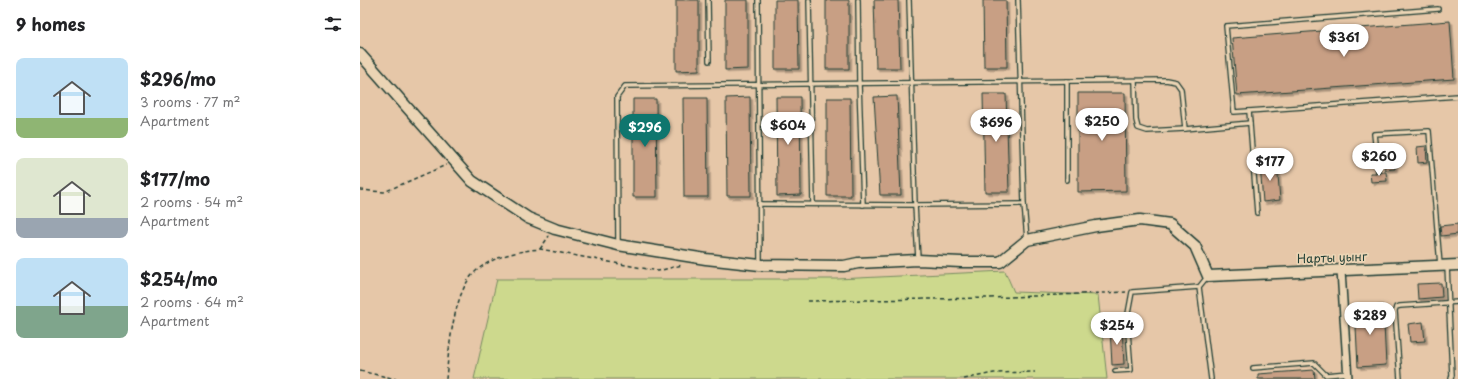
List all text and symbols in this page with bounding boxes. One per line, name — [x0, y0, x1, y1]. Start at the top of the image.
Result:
text: 9 homes — [16, 11, 85, 37]
icon: filters — [322, 13, 344, 35]
pin: $361 — [1320, 24, 1368, 58]
text: $361 — [1329, 27, 1359, 46]
text: $296/mo — [140, 66, 216, 92]
icon: home — [48, 74, 96, 122]
text: 3 rooms · 77 m² — [140, 92, 241, 111]
pin: $250 — [1078, 108, 1126, 142]
pin: $696 — [972, 109, 1020, 143]
text: Apartment — [140, 111, 209, 130]
text: $250 — [1084, 111, 1120, 130]
pin: $604 — [764, 112, 812, 146]
text: $696 — [979, 112, 1013, 131]
pin: $296 — [621, 114, 669, 148]
text: $604 — [770, 115, 806, 134]
text: $296 — [628, 117, 662, 136]
pin: $260 — [1355, 143, 1403, 177]
text: $260 — [1361, 146, 1397, 165]
pin: $177 — [1246, 148, 1294, 182]
text: $177 — [1256, 151, 1284, 170]
text: $177/mo — [140, 166, 210, 192]
icon: home — [48, 174, 96, 222]
text: 2 rooms · 54 m² — [140, 192, 243, 211]
text: Apartment — [140, 211, 209, 230]
street label: Нарты уынг — [1296, 247, 1368, 267]
text: $254/mo — [140, 266, 218, 292]
icon: home — [48, 274, 96, 322]
text: 2 rooms · 64 m² — [140, 292, 244, 311]
pin: $289 — [1346, 302, 1394, 336]
text: $289 — [1353, 305, 1387, 324]
text: Apartment — [140, 311, 209, 330]
pin: $254 — [1093, 312, 1141, 346]
text: $254 — [1100, 315, 1134, 334]

